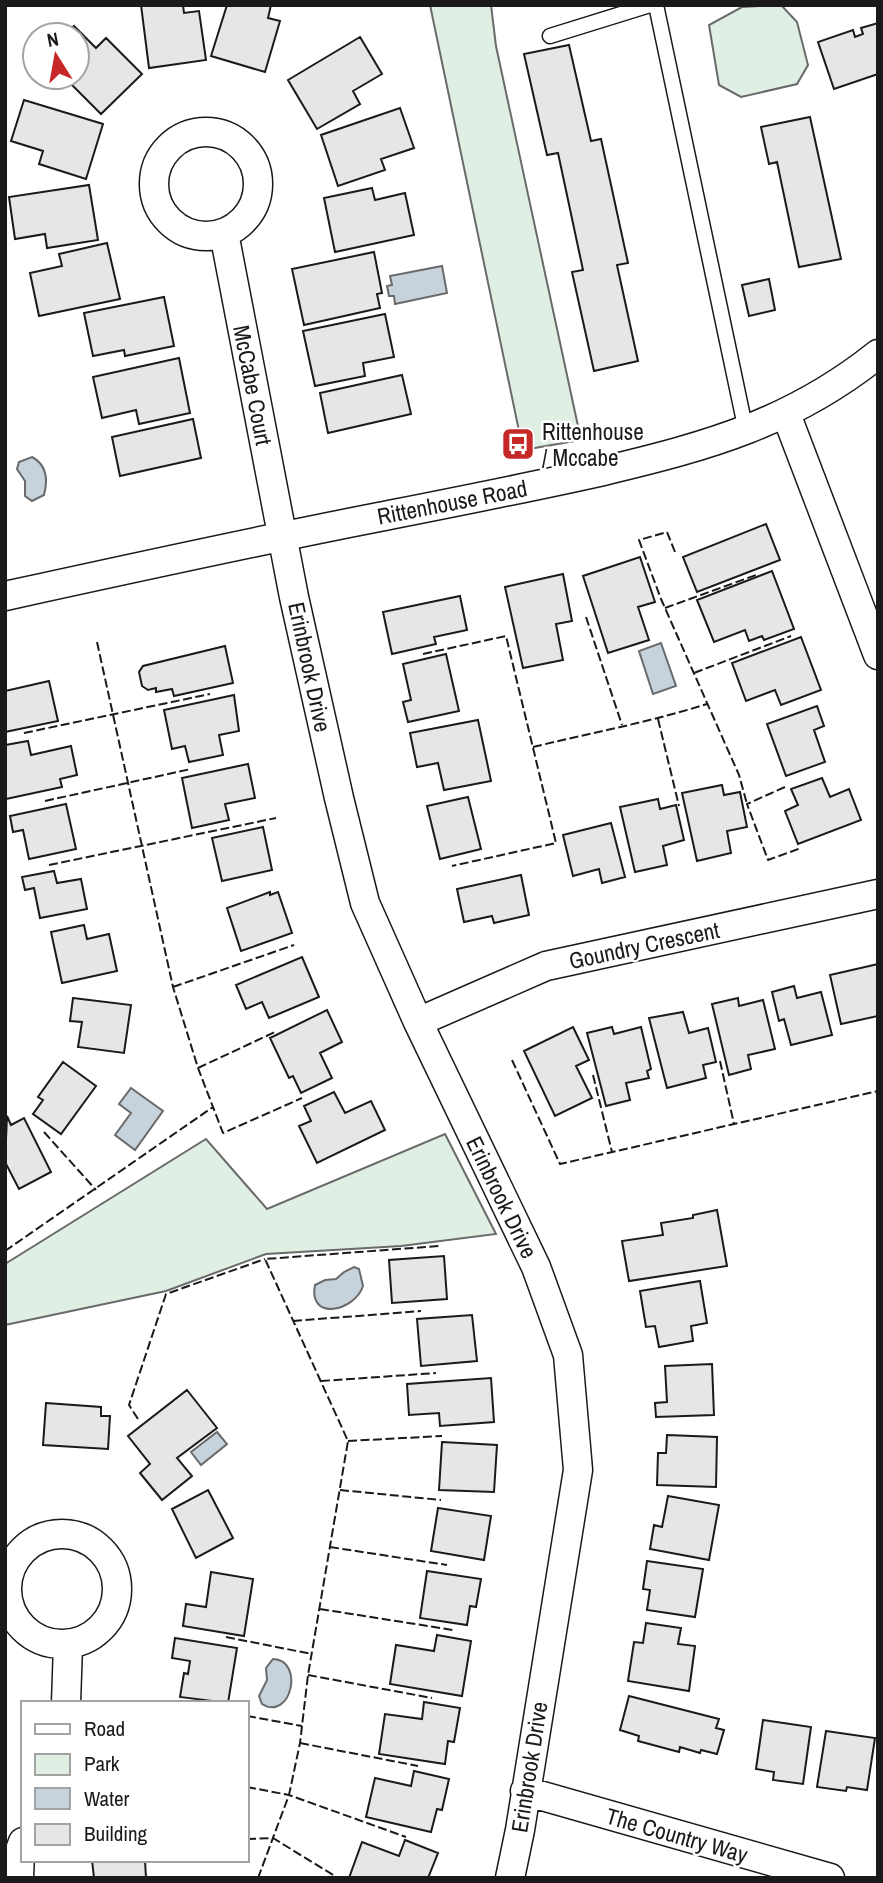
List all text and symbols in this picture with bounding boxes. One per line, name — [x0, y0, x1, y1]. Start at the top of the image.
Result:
north arrow — [21, 21, 91, 91]
text: N — [45, 25, 61, 53]
street label: McCabe Court — [226, 322, 280, 448]
place label: Rittenhouse / Mccabe — [542, 416, 644, 473]
bus stop icon: Rittenhouse / Mccabe — [499, 425, 537, 463]
street label: Rittenhouse Road — [374, 472, 530, 532]
street label: Erinbrook Drive — [281, 599, 339, 735]
street label: Goundry Crescent — [566, 914, 722, 976]
street label: Erinbrook Drive — [459, 1131, 545, 1263]
street label: Erinbrook Drive — [503, 1699, 555, 1835]
legend — [21, 1701, 248, 1862]
text: Road — [84, 1714, 125, 1743]
text: Park — [84, 1749, 120, 1778]
text: Water — [84, 1784, 130, 1813]
street label: The Country Way — [603, 1800, 752, 1870]
text: Building — [84, 1819, 148, 1848]

